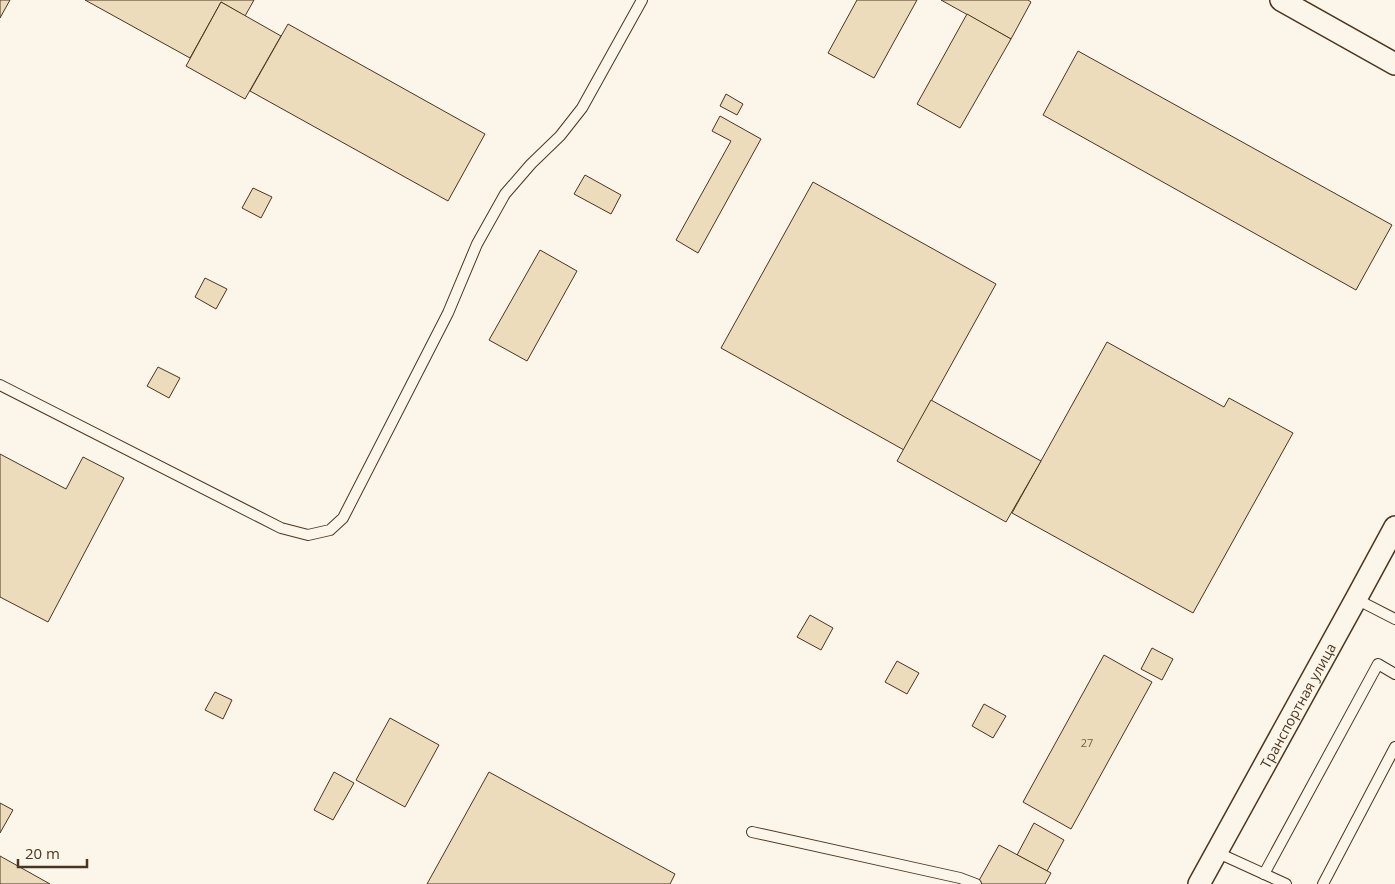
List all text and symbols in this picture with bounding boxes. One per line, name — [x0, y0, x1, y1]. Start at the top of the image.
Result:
street label: Транспортная улица — [1255, 639, 1340, 771]
house number: 27 — [1081, 735, 1093, 750]
scale bar — [18, 836, 86, 868]
text: 20 m — [25, 843, 60, 863]

